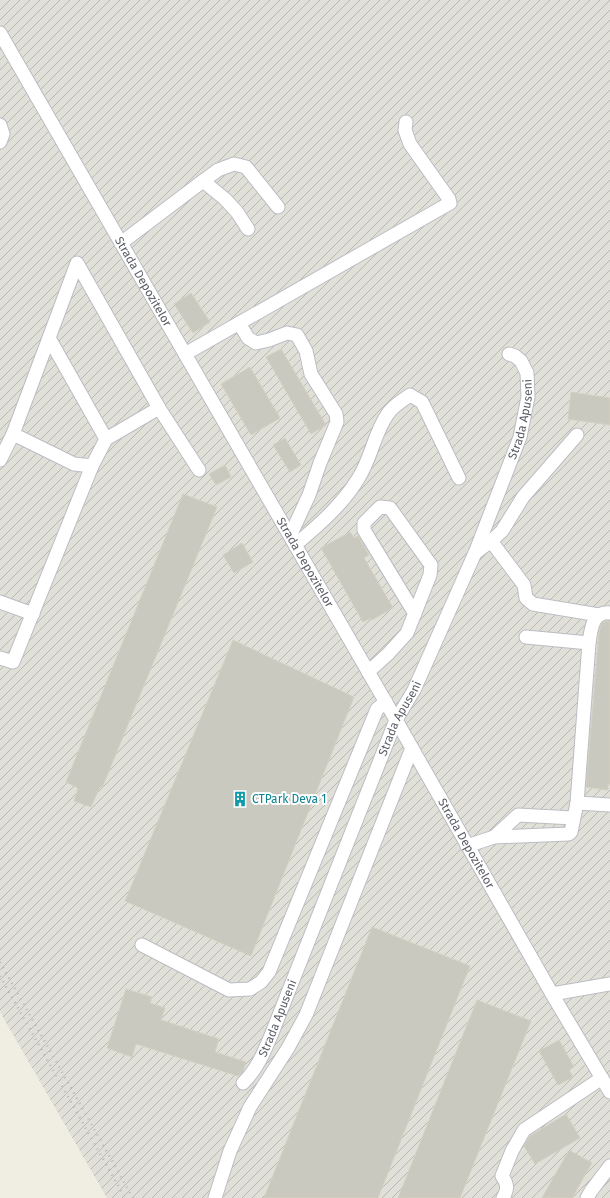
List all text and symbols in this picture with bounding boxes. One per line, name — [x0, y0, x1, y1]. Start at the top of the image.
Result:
street label: Strada Depozitelor — [112, 234, 175, 329]
street label: Strada Apuseni — [505, 379, 535, 461]
street label: Strada Depozitelor — [274, 515, 337, 610]
street label: Strada Apuseni — [376, 679, 424, 758]
building icon: CTPark Deva 1 — [231, 790, 249, 808]
place label: CTPark Deva 1 — [252, 792, 326, 806]
street label: Strada Depozitelor — [435, 796, 498, 891]
street label: Strada Apuseni — [256, 978, 299, 1059]

